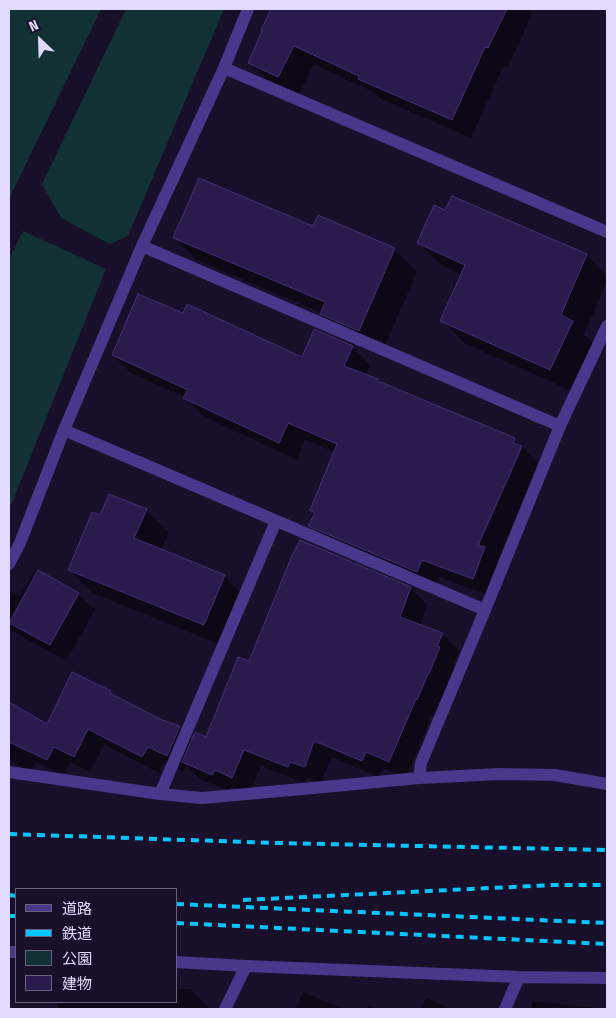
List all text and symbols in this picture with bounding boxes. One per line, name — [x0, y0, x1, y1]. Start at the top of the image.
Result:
north arrow — [15, 15, 65, 65]
text: N — [26, 16, 41, 35]
legend — [15, 888, 178, 1003]
text: 道路 — [62, 900, 92, 918]
text: 鉄道 — [62, 925, 92, 943]
text: 公園 — [62, 950, 92, 968]
text: 建物 — [62, 975, 92, 993]

